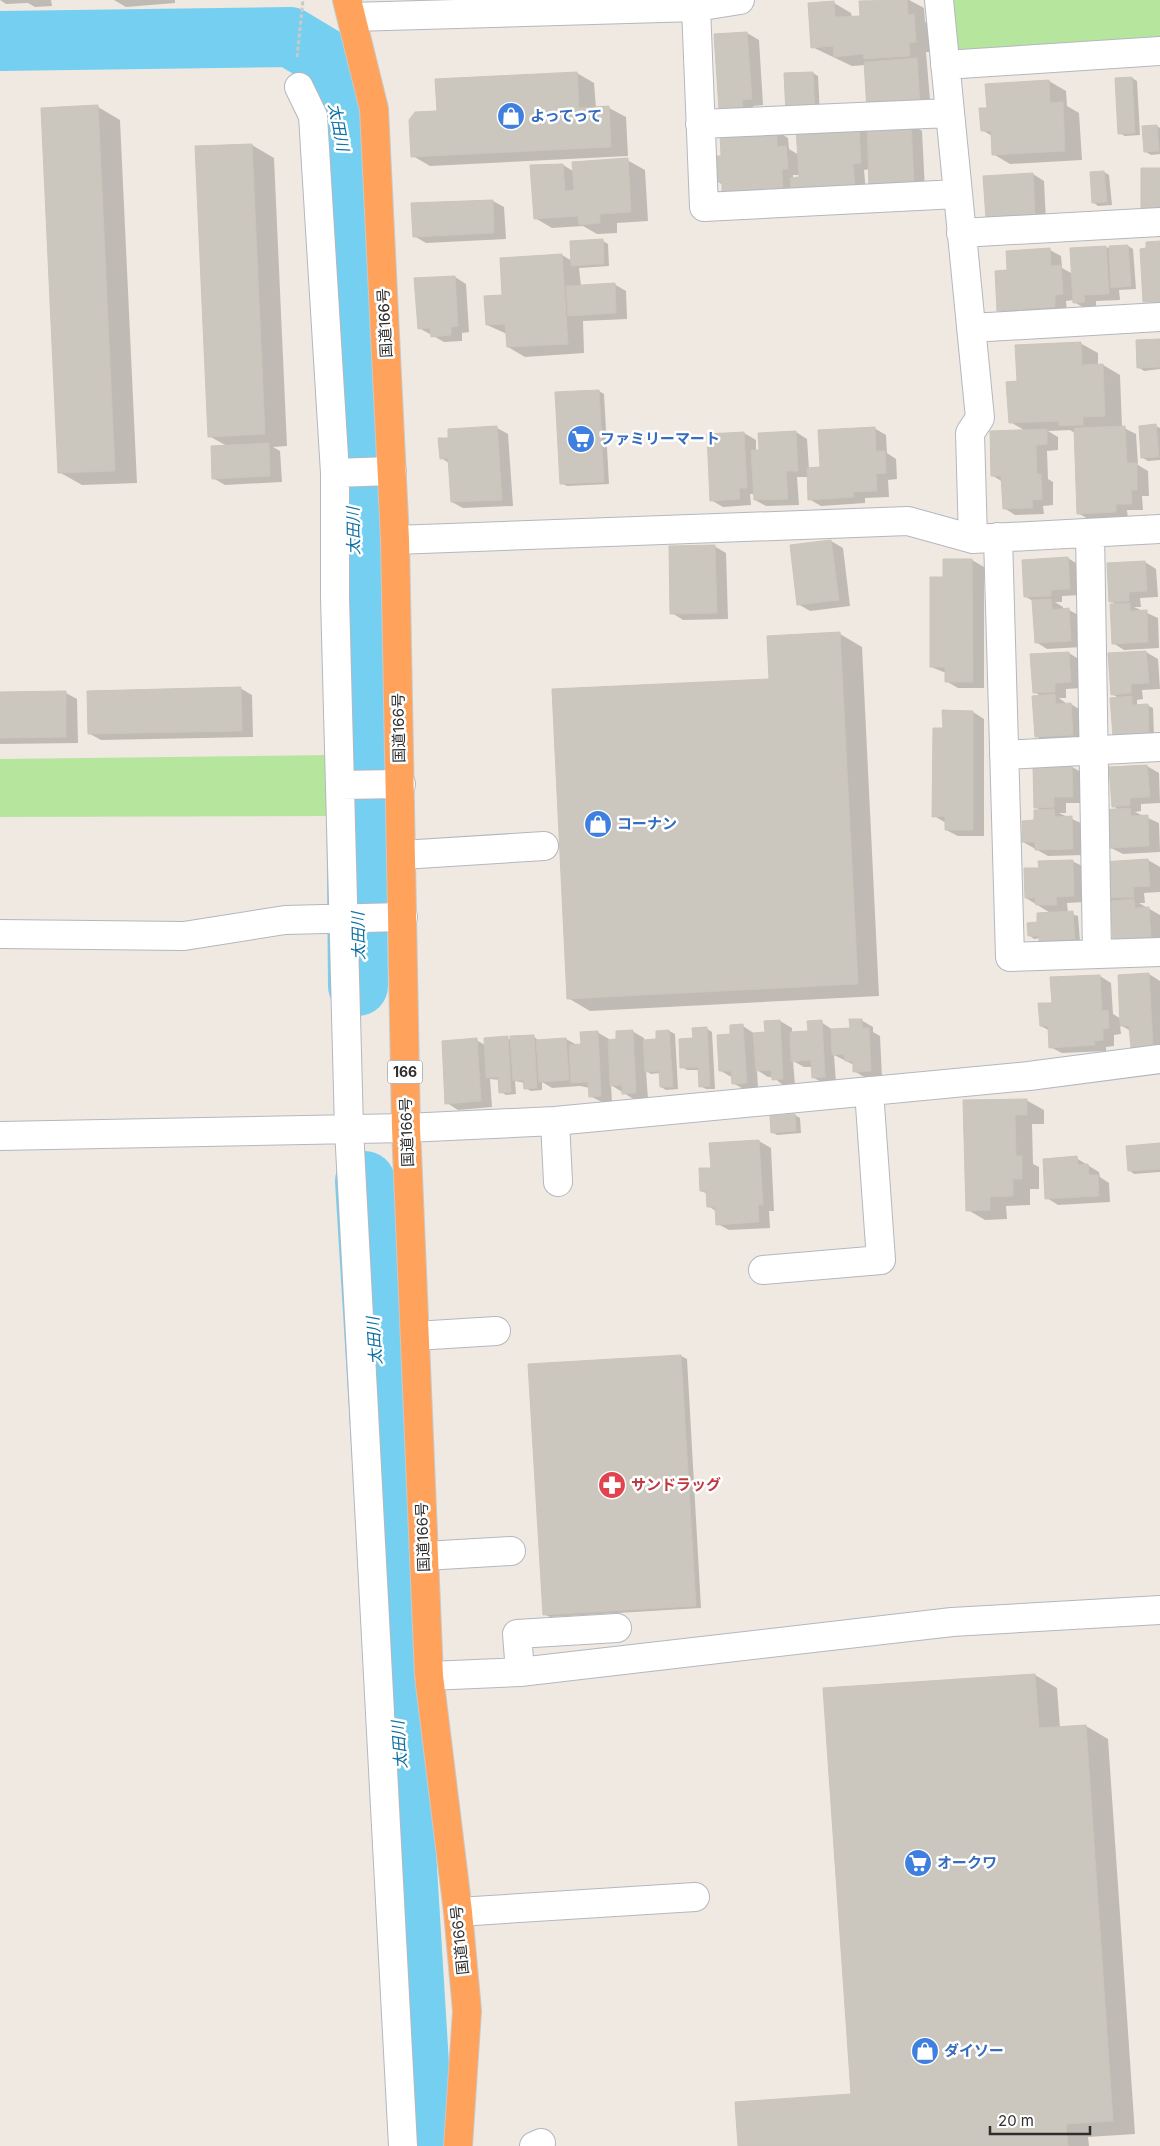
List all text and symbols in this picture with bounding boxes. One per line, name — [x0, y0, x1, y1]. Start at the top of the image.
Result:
shop icon: よってって — [496, 101, 526, 131]
water label: 太田川 — [325, 102, 354, 154]
place label: よってって — [530, 106, 602, 125]
street label: 国道166号 — [373, 288, 396, 358]
supermarket icon: ファミリーマート — [566, 424, 596, 454]
place label: ファミリーマート — [600, 429, 720, 448]
water label: 太田川 — [343, 505, 363, 555]
street label: 国道166号 — [388, 693, 409, 763]
shop icon: コーナン — [583, 809, 613, 839]
place label: コーナン — [617, 814, 677, 833]
water label: 太田川 — [348, 910, 368, 960]
road number: 166 — [388, 1060, 422, 1084]
street label: 国道166号 — [396, 1097, 417, 1167]
water label: 太田川 — [362, 1314, 386, 1366]
pharmacy icon: サンドラッグ — [597, 1470, 627, 1500]
place label: サンドラッグ — [631, 1475, 721, 1494]
street label: 国道166号 — [412, 1502, 433, 1572]
water label: 太田川 — [387, 1718, 411, 1770]
supermarket icon: オークワ — [903, 1848, 933, 1878]
place label: オークワ — [937, 1853, 997, 1872]
street label: 国道166号 — [446, 1904, 473, 1976]
shop icon: ダイソー — [910, 2036, 940, 2066]
place label: ダイソー — [944, 2041, 1004, 2060]
scale bar — [990, 2104, 1090, 2136]
text: 20 m — [998, 2111, 1034, 2130]

